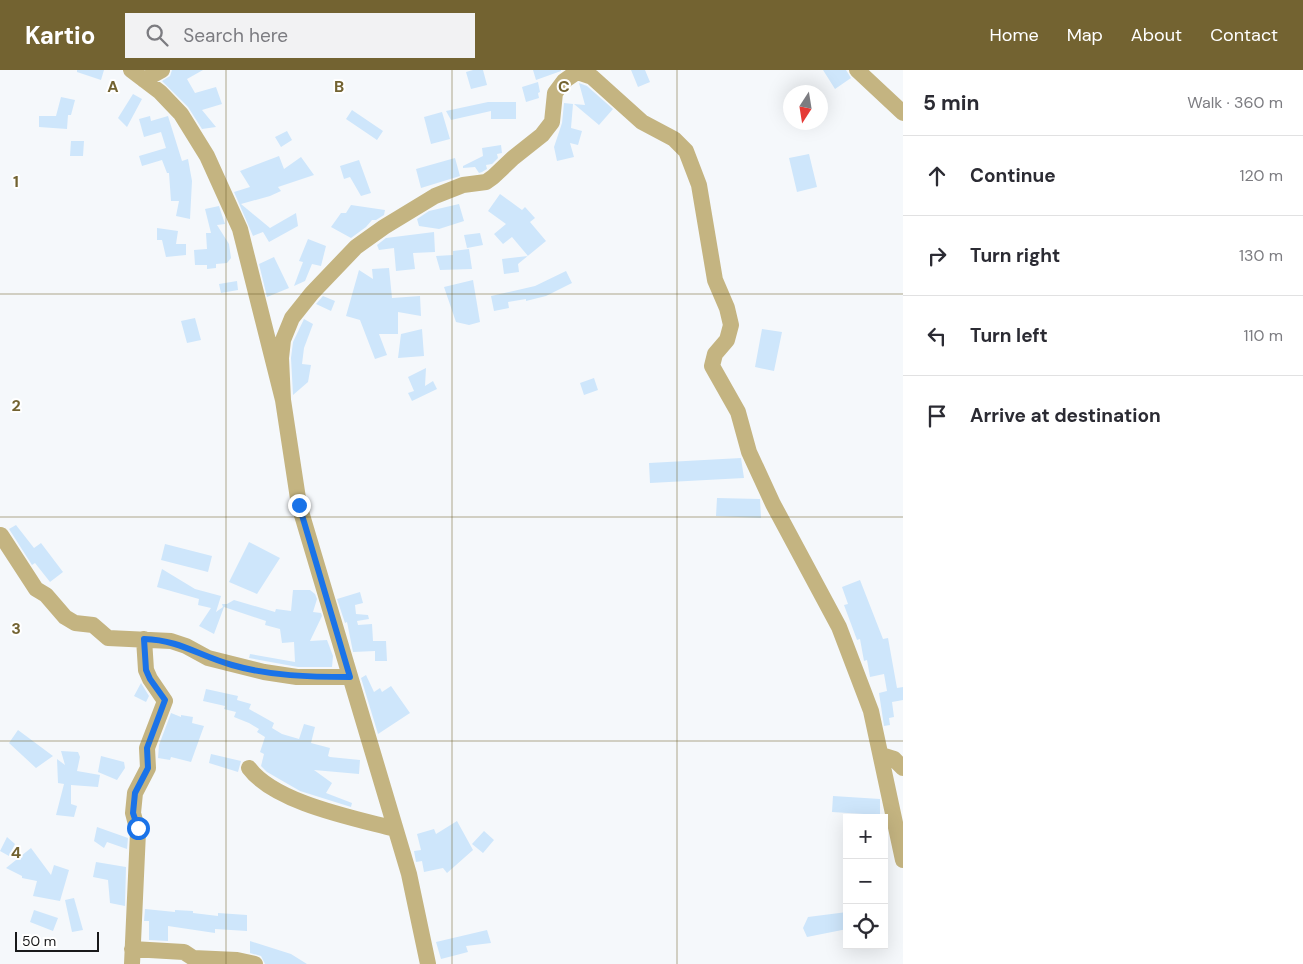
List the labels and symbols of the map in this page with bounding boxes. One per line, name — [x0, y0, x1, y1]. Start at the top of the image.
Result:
text: A — [107, 76, 119, 97]
text: B — [334, 76, 344, 97]
text: C — [558, 76, 570, 97]
north arrow — [783, 85, 828, 130]
text: 1 — [13, 171, 19, 192]
text: 2 — [11, 395, 21, 416]
route end — [288, 494, 311, 517]
text: 3 — [11, 618, 21, 639]
route start — [127, 817, 150, 840]
text: 4 — [11, 842, 21, 863]
scale bar — [15, 929, 99, 952]

